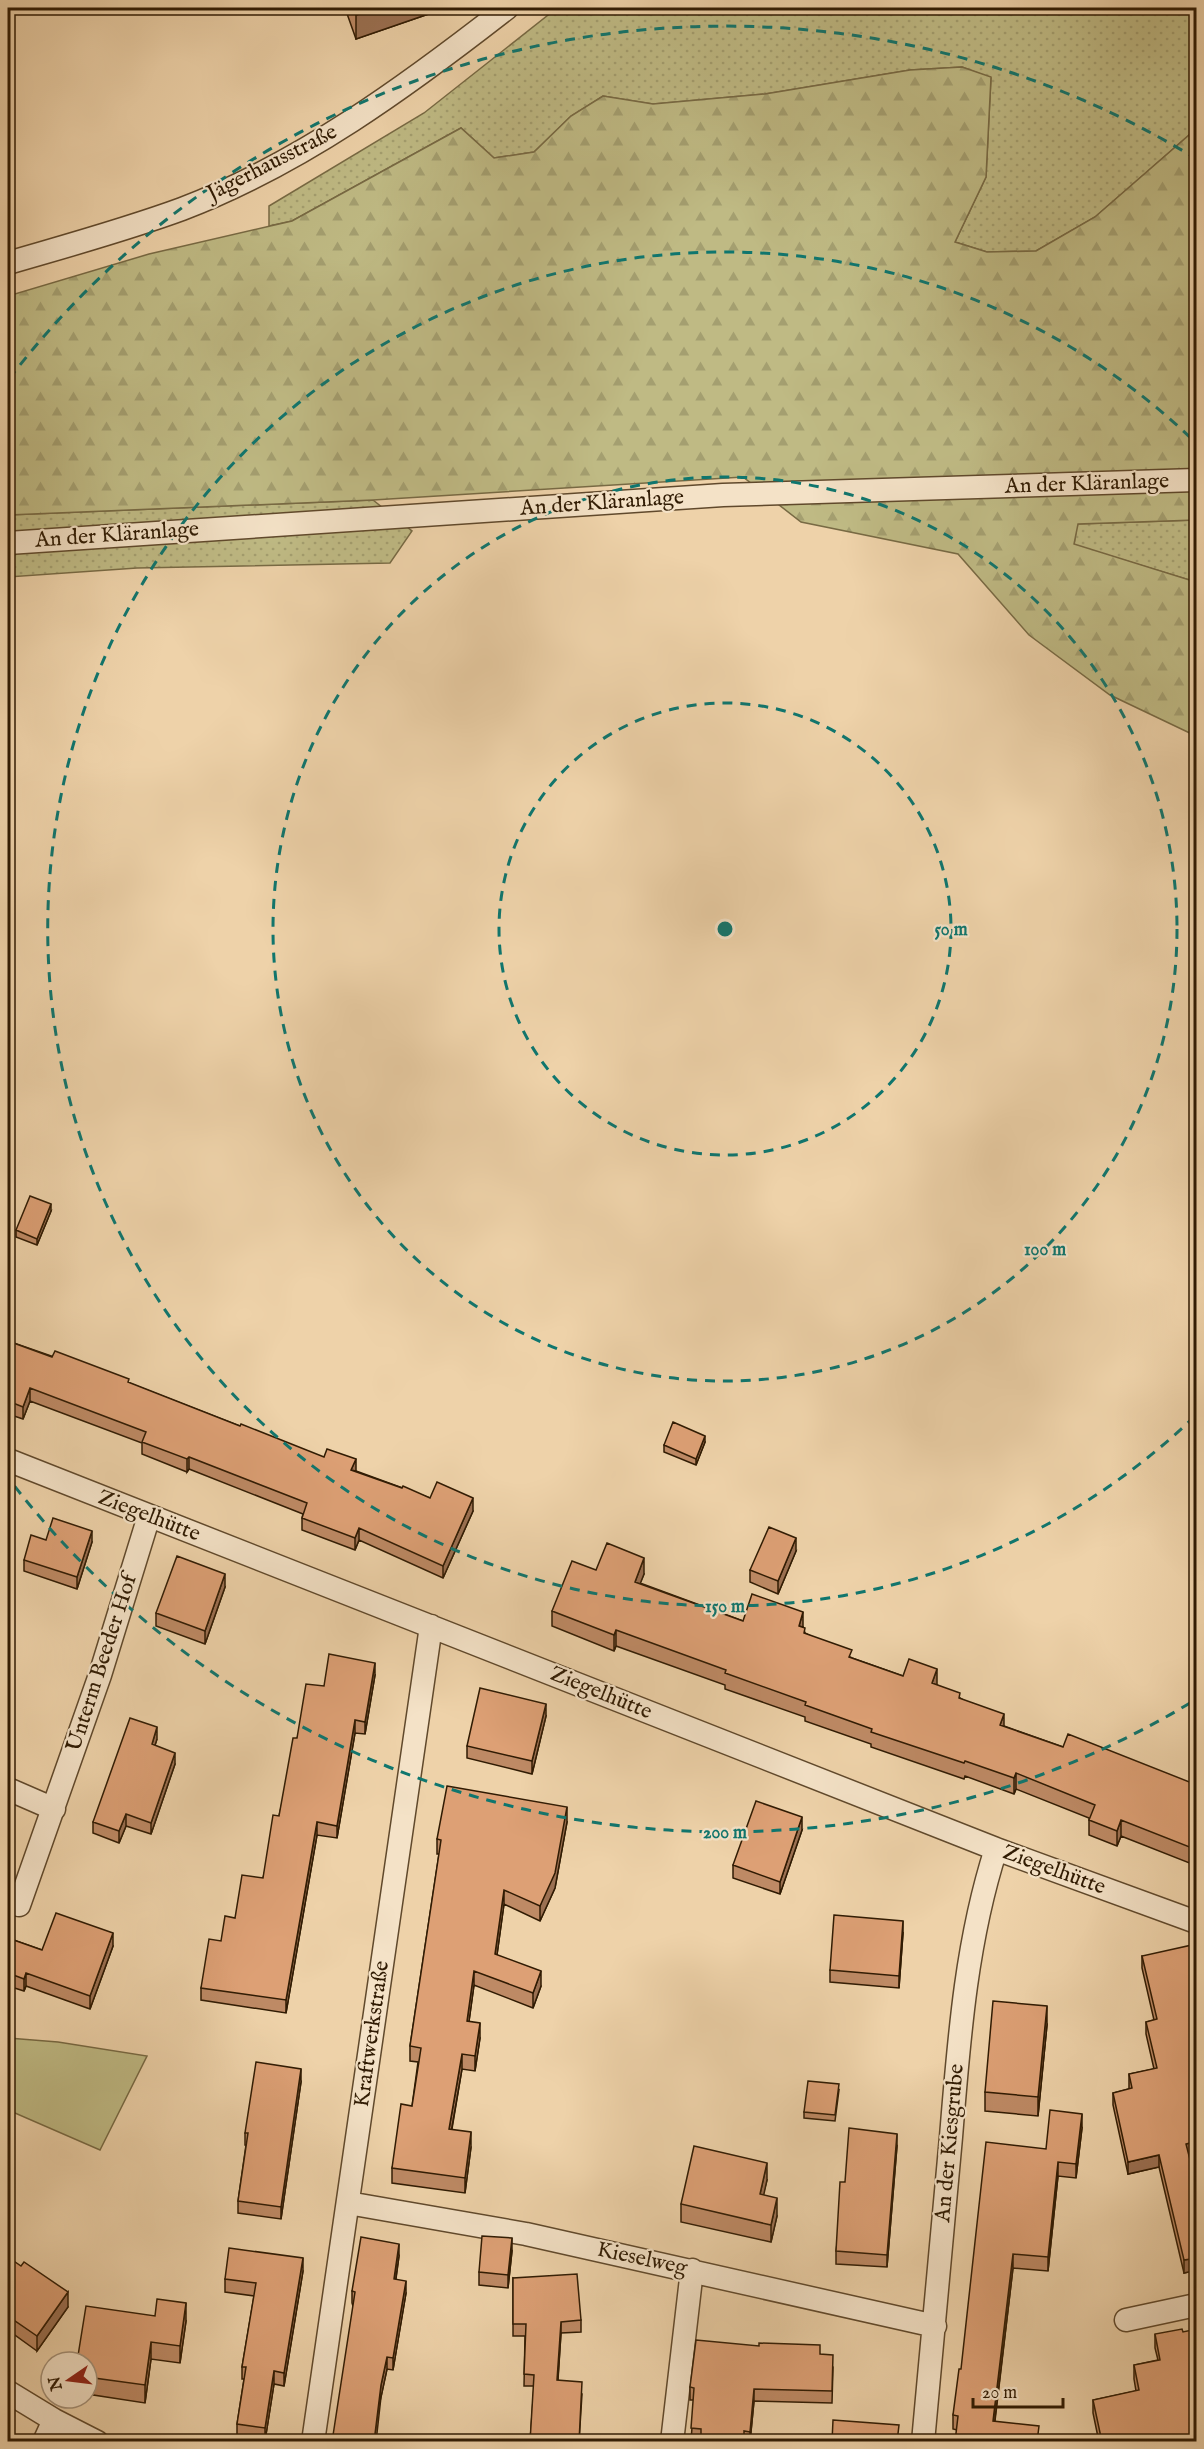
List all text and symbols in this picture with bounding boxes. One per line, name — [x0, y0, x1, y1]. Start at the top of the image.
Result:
street label: Jägerhausstraße — [199, 118, 342, 209]
street label: An der Kläranlage — [1003, 467, 1170, 501]
street label: An der Kläranlage — [518, 483, 685, 523]
street label: An der Kläranlage — [33, 515, 200, 555]
centre of rings — [715, 919, 735, 939]
text: 50 m — [934, 919, 968, 942]
text: 100 m — [1024, 1239, 1066, 1262]
street label: Ziegelhütte — [94, 1484, 204, 1548]
street label: Unterm Beeder Hof — [60, 1567, 145, 1755]
text: 150 m — [705, 1596, 745, 1619]
street label: Ziegelhütte — [546, 1660, 656, 1726]
text: 200 m — [703, 1822, 747, 1845]
street label: Ziegelhütte — [999, 1838, 1109, 1902]
street label: Kraftwerkstraße — [348, 1959, 396, 2109]
street label: An der Kiesgrube — [929, 2063, 971, 2224]
street label: Kieselweg — [594, 2236, 691, 2282]
north arrow — [39, 2350, 99, 2410]
scale bar — [973, 2371, 1063, 2409]
text: N — [45, 2374, 68, 2393]
text: 20 m — [982, 2382, 1017, 2405]

